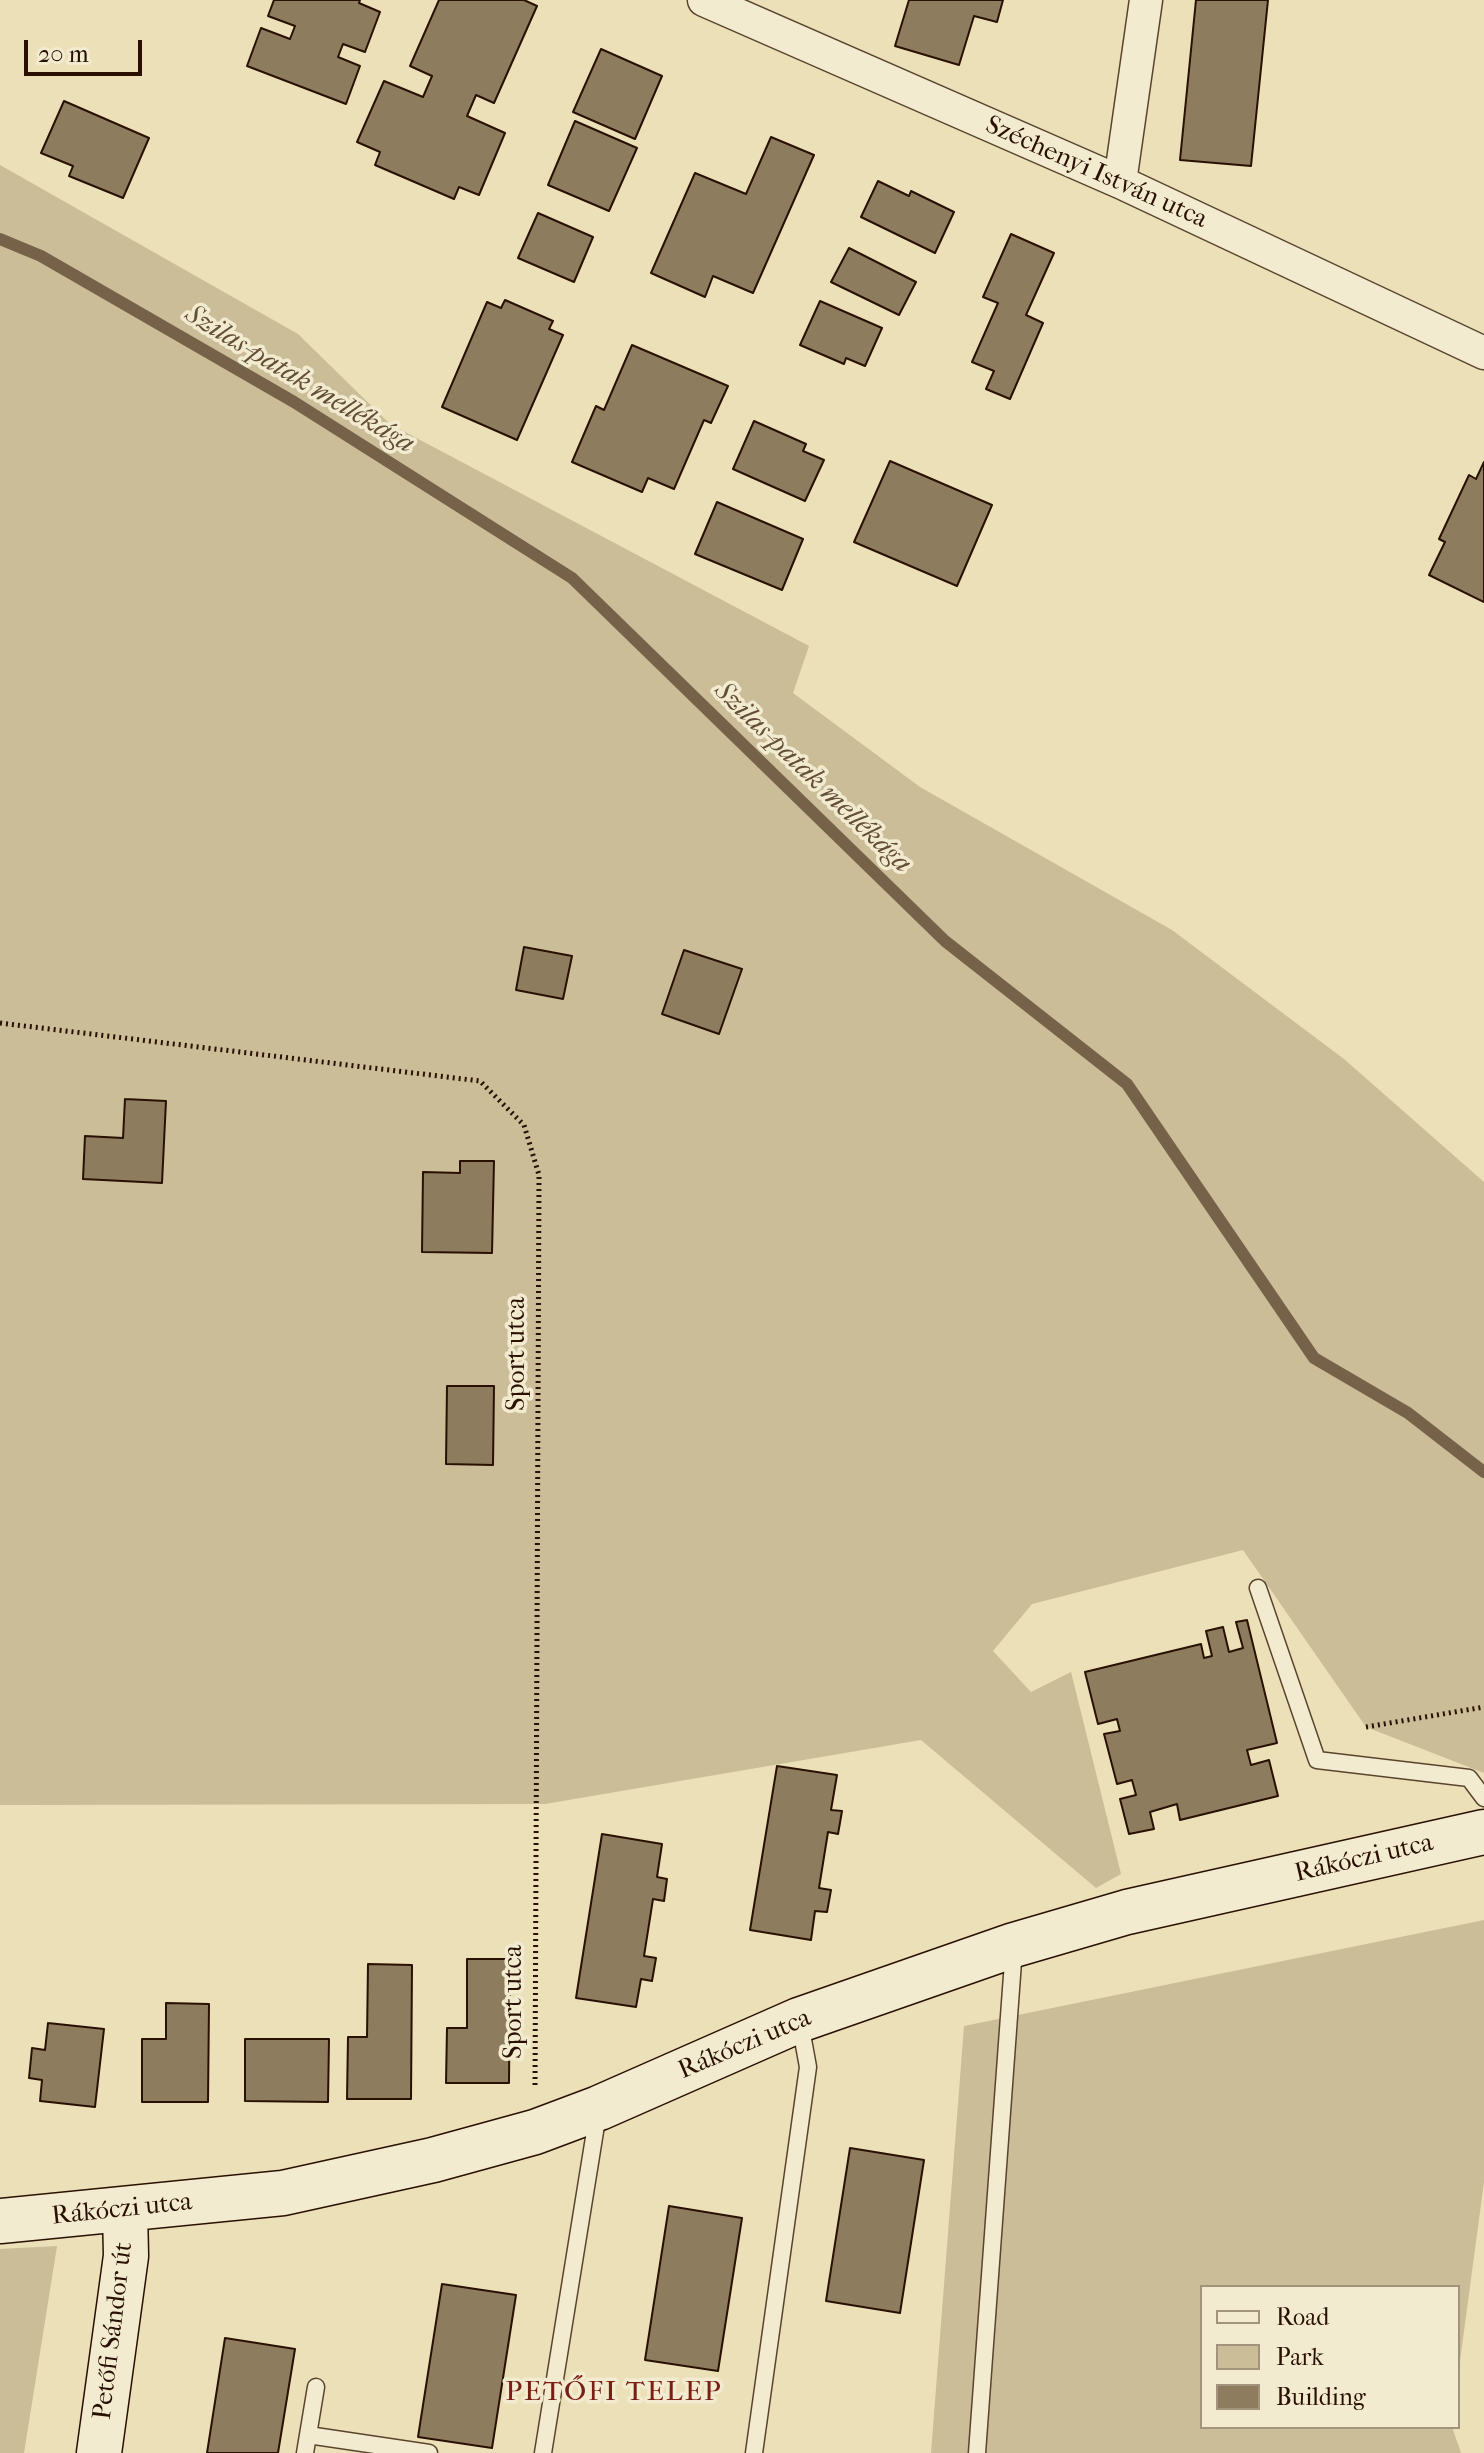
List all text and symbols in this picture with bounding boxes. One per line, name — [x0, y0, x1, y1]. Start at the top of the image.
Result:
scale bar — [28, 24, 146, 74]
text: 20 m — [38, 40, 89, 68]
street label: Széchenyi István utca — [980, 110, 1212, 236]
water label: Szilas-patak mellékága — [178, 298, 420, 462]
water label: Szilas-patak mellékága — [706, 675, 918, 881]
street label: Sport utca — [502, 1297, 534, 1411]
street label: Rákóczi utca — [1292, 1828, 1436, 1890]
street label: Sport utca — [499, 1945, 531, 2059]
street label: Rákóczi utca — [674, 2003, 816, 2087]
street label: Rákóczi utca — [50, 2187, 194, 2233]
street label: Petőfi Sándor út — [88, 2240, 140, 2422]
legend — [1200, 2285, 1460, 2429]
text: Road — [1276, 2303, 1329, 2331]
text: Park — [1276, 2343, 1324, 2371]
district label: PETŐFI TELEP — [505, 2376, 723, 2410]
text: Building — [1276, 2383, 1366, 2411]

